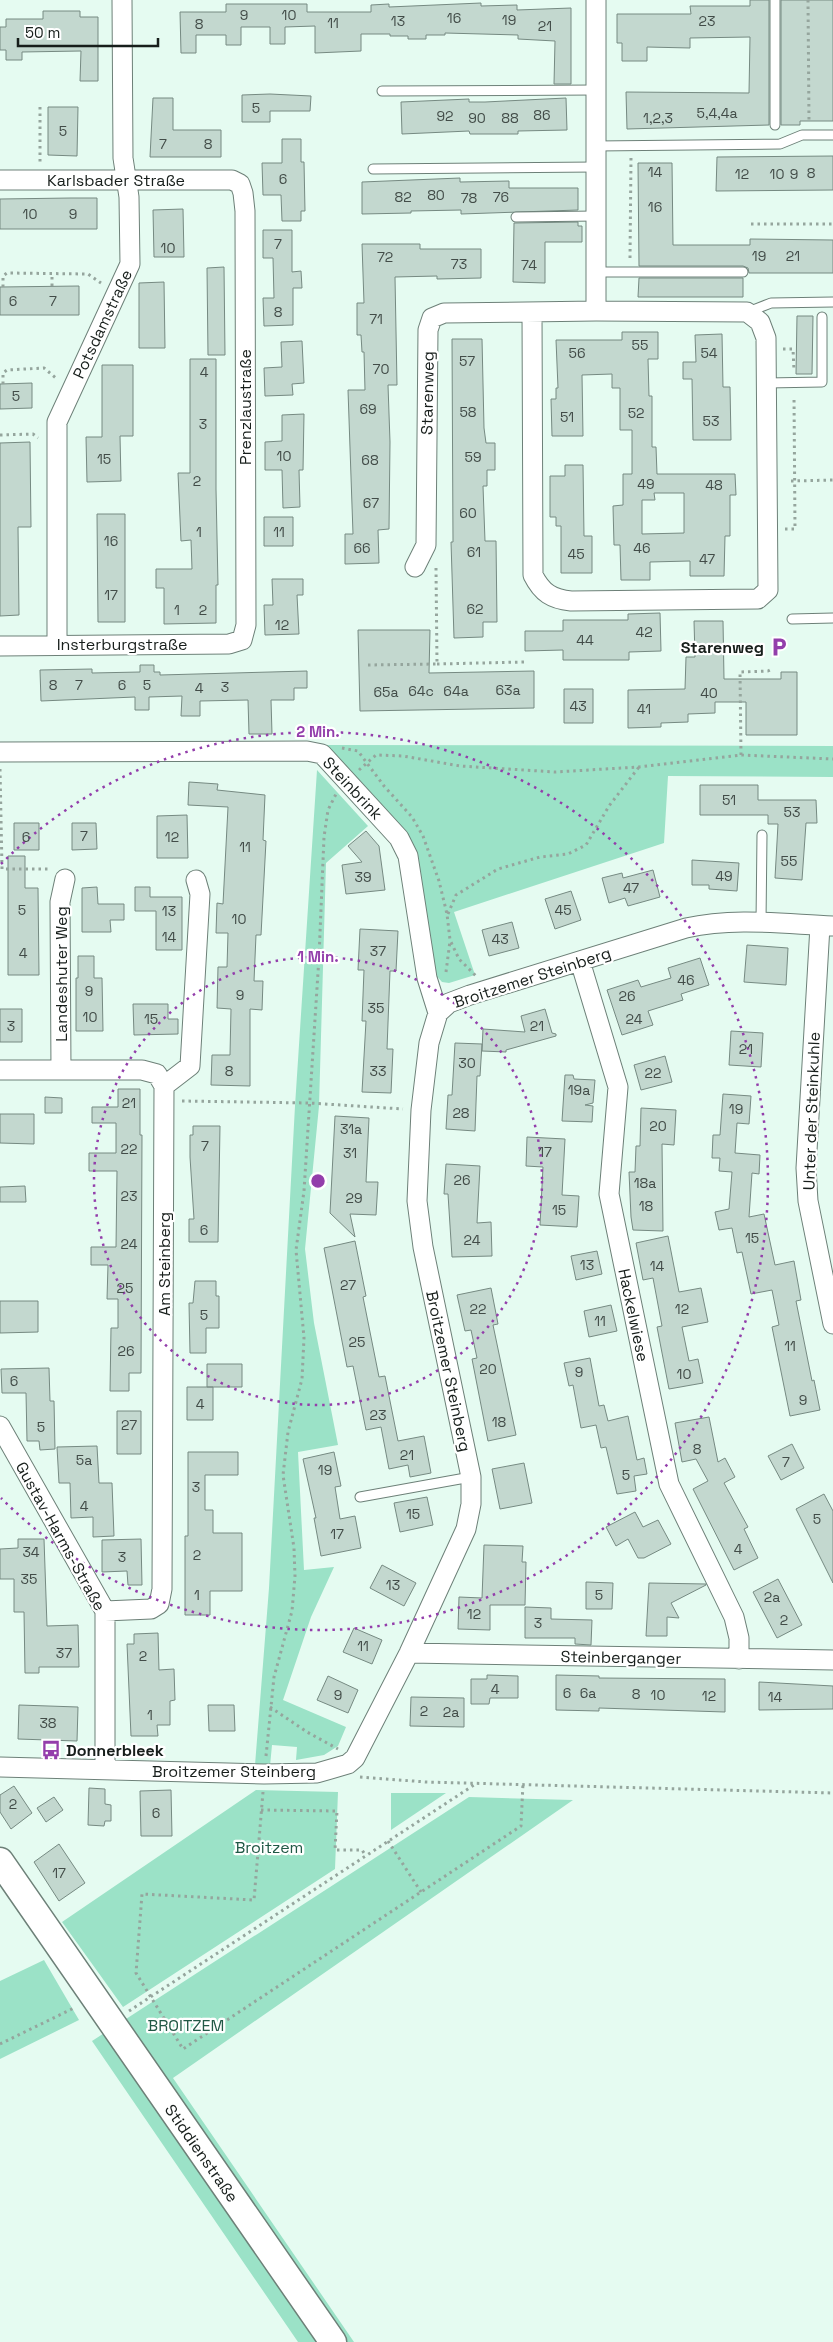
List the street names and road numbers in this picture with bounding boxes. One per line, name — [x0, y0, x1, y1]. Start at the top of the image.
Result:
street label: Karlsbader Straße — [47, 170, 185, 191]
street label: Potsdamstraße — [68, 266, 137, 382]
street label: Prenzlaustraße — [235, 349, 256, 465]
street label: Starenweg — [416, 351, 439, 435]
street label: Insterburgstraße — [57, 634, 187, 655]
street label: Steinbrink — [318, 752, 387, 825]
street label: Landeshuter Weg — [51, 906, 72, 1042]
street label: Broitzemer Steinberg — [451, 942, 613, 1013]
street label: Unter der Steinkuhle — [798, 1031, 825, 1191]
street label: Am Steinberg — [154, 1212, 175, 1316]
street label: Hackelwiese — [613, 1267, 654, 1364]
street label: Broitzemer Steinberg — [421, 1289, 476, 1454]
street label: Gustav-Harms-Straße — [11, 1458, 110, 1614]
street label: Steinberganger — [560, 1646, 681, 1669]
street label: Broitzemer Steinberg — [152, 1761, 316, 1782]
street label: Stiddienstraße — [160, 2100, 243, 2206]

